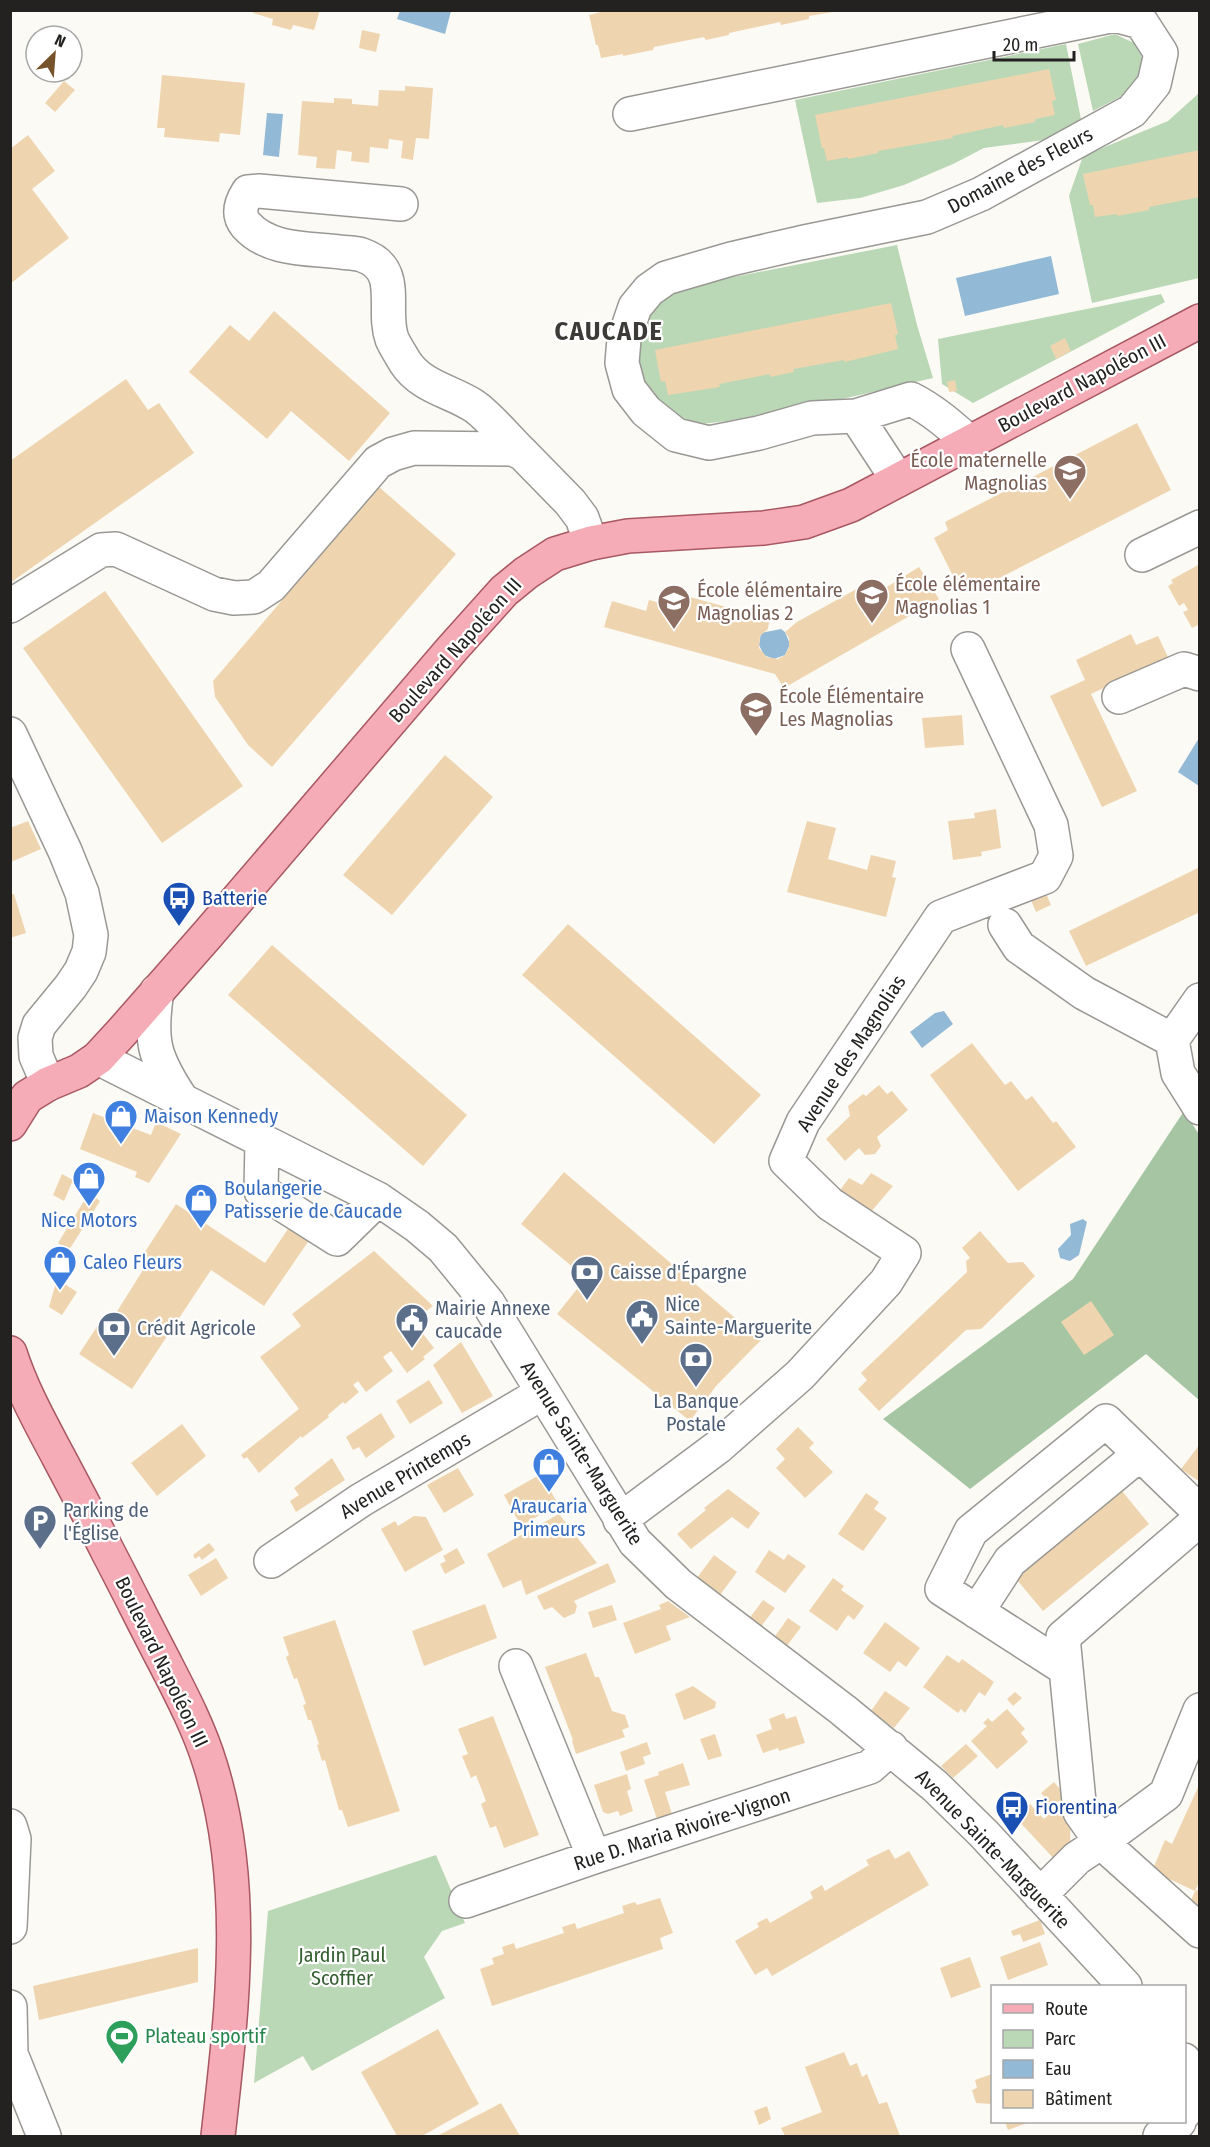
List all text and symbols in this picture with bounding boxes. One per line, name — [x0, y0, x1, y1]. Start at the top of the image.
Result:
north arrow — [24, 24, 84, 84]
scale bar — [994, 24, 1074, 62]
text: N — [52, 30, 68, 51]
text: 20 m — [1003, 34, 1038, 56]
street label: Domaine des Fleurs — [943, 122, 1097, 218]
district label: CAUCADE — [555, 316, 663, 347]
street label: Boulevard Napoléon III — [994, 329, 1170, 437]
place label: École maternelle Magnolias — [911, 448, 1047, 495]
school or university icon: École maternelle Magnolias — [1052, 453, 1088, 500]
place label: École élémentaire Magnolias 1 — [895, 572, 1041, 619]
street label: Boulevard Napoléon III — [384, 573, 526, 727]
school or university icon: École élémentaire Magnolias 1 — [854, 577, 890, 624]
place label: École élémentaire Magnolias 2 — [697, 578, 843, 625]
school or university icon: École élémentaire Magnolias 2 — [656, 583, 692, 630]
place label: École Élémentaire Les Magnolias — [779, 684, 924, 731]
school or university icon: École Élémentaire Les Magnolias — [738, 690, 774, 737]
bus stop icon: Batterie — [161, 880, 197, 927]
place label: Batterie — [202, 886, 267, 910]
street label: Avenue des Magnolias — [792, 970, 910, 1136]
shop icon: Maison Kennedy — [103, 1098, 139, 1145]
place label: Maison Kennedy — [144, 1104, 278, 1128]
shop icon: Nice Motors — [71, 1160, 107, 1207]
place label: Boulangerie Patisserie de Caucade — [224, 1176, 402, 1223]
shop icon: Boulangerie Patisserie de Caucade — [183, 1182, 219, 1229]
place label: Nice Motors — [41, 1208, 137, 1232]
shop icon: Caleo Fleurs — [42, 1244, 78, 1291]
place label: Caleo Fleurs — [83, 1250, 182, 1274]
bank icon: Caisse d'Épargne — [569, 1254, 605, 1301]
place label: Caisse d'Épargne — [610, 1260, 747, 1284]
place label: Nice Sainte-Marguerite — [665, 1292, 812, 1339]
place label: Mairie Annexe caucade — [435, 1296, 550, 1343]
public building icon: Nice Sainte-Marguerite — [624, 1298, 660, 1345]
public building icon: Mairie Annexe caucade — [394, 1302, 430, 1349]
bank icon: Crédit Agricole — [96, 1310, 132, 1357]
place label: Crédit Agricole — [137, 1316, 256, 1340]
bank icon: La Banque Postale — [678, 1341, 714, 1388]
street label: Avenue Sainte-Marguerite — [516, 1357, 648, 1549]
place label: La Banque Postale — [653, 1389, 739, 1436]
street label: Avenue Printemps — [335, 1427, 475, 1523]
shop icon: Araucaria Primeurs — [531, 1446, 567, 1493]
place label: Araucaria Primeurs — [510, 1494, 588, 1541]
place label: Parking de l'Église — [63, 1498, 149, 1545]
parking icon: Parking de l'Église — [22, 1503, 58, 1550]
street label: Boulevard Napoléon III — [110, 1573, 214, 1751]
street label: Avenue Sainte-Marguerite — [911, 1764, 1075, 1934]
street label: Rue D. Maria Rivoire-Vignon — [571, 1783, 793, 1875]
bus stop icon: Fiorentina — [994, 1789, 1030, 1836]
place label: Fiorentina — [1035, 1795, 1117, 1819]
park label: Jardin Paul Scoffier — [298, 1943, 386, 1990]
legend — [991, 1985, 1186, 2123]
text: Route — [1045, 1998, 1088, 2020]
sports icon: Plateau sportif — [104, 2018, 140, 2065]
place label: Plateau sportif — [145, 2024, 267, 2048]
text: Parc — [1045, 2028, 1076, 2050]
text: Eau — [1045, 2058, 1071, 2080]
text: Bâtiment — [1045, 2088, 1112, 2110]

